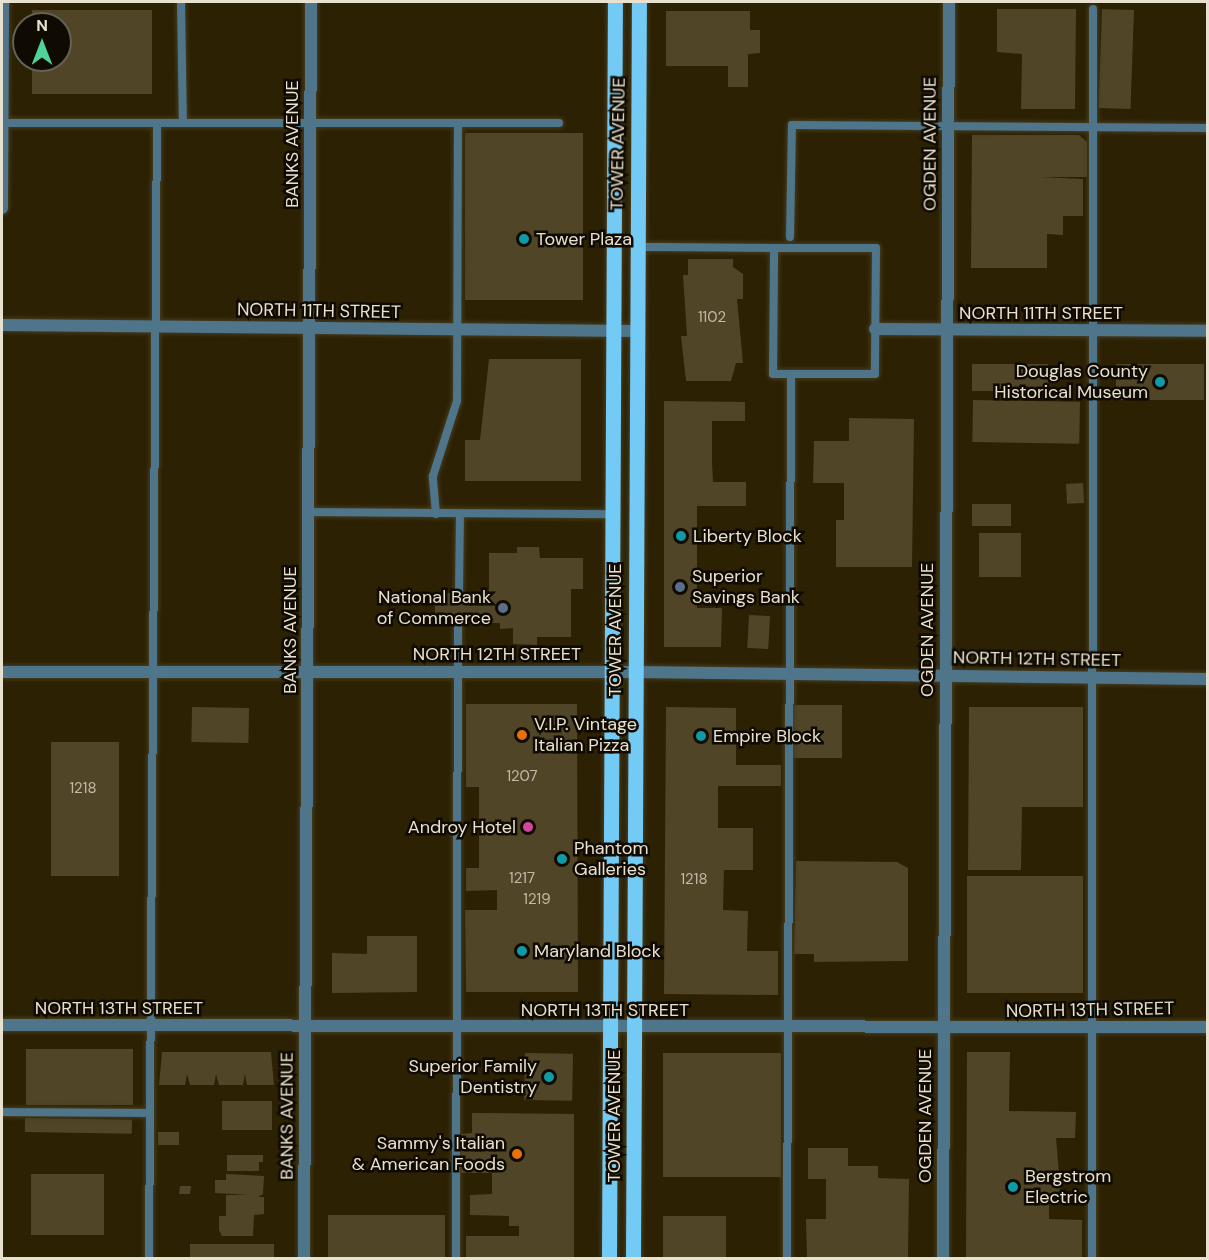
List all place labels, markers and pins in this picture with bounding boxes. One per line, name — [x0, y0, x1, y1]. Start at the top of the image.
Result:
place label: Tower Plaza — [536, 228, 632, 250]
marker: Tower Plaza — [517, 232, 531, 246]
place label: Douglas County Historical Museum — [994, 361, 1148, 404]
marker: Douglas County Historical Museum — [1153, 375, 1167, 389]
place label: Liberty Block — [693, 525, 802, 547]
marker: Liberty Block — [674, 529, 688, 543]
place label: Superior Savings Bank — [692, 566, 800, 608]
marker: Superior Savings Bank — [673, 580, 687, 594]
place label: National Bank of Commerce — [377, 587, 491, 630]
marker: National Bank of Commerce — [496, 601, 510, 615]
place label: V.I.P. Vintage Italian Pizza — [534, 714, 637, 756]
place label: Empire Block — [713, 725, 821, 747]
marker: V.I.P. Vintage Italian Pizza — [515, 728, 529, 742]
marker: Empire Block — [694, 729, 708, 743]
place label: Androy Hotel — [408, 816, 516, 838]
marker: Androy Hotel — [521, 820, 535, 834]
place label: Phantom Galleries — [574, 838, 648, 880]
marker: Phantom Galleries — [555, 852, 569, 866]
place label: Maryland Block — [534, 940, 661, 962]
marker: Maryland Block — [515, 944, 529, 958]
place label: Superior Family Dentistry — [408, 1056, 537, 1098]
marker: Superior Family Dentistry — [542, 1070, 556, 1084]
place label: Sammy's Italian & American Foods — [352, 1133, 505, 1176]
marker: Sammy's Italian & American Foods — [510, 1147, 524, 1161]
place label: Bergstrom Electric — [1025, 1166, 1111, 1208]
marker: Bergstrom Electric — [1006, 1180, 1020, 1194]

